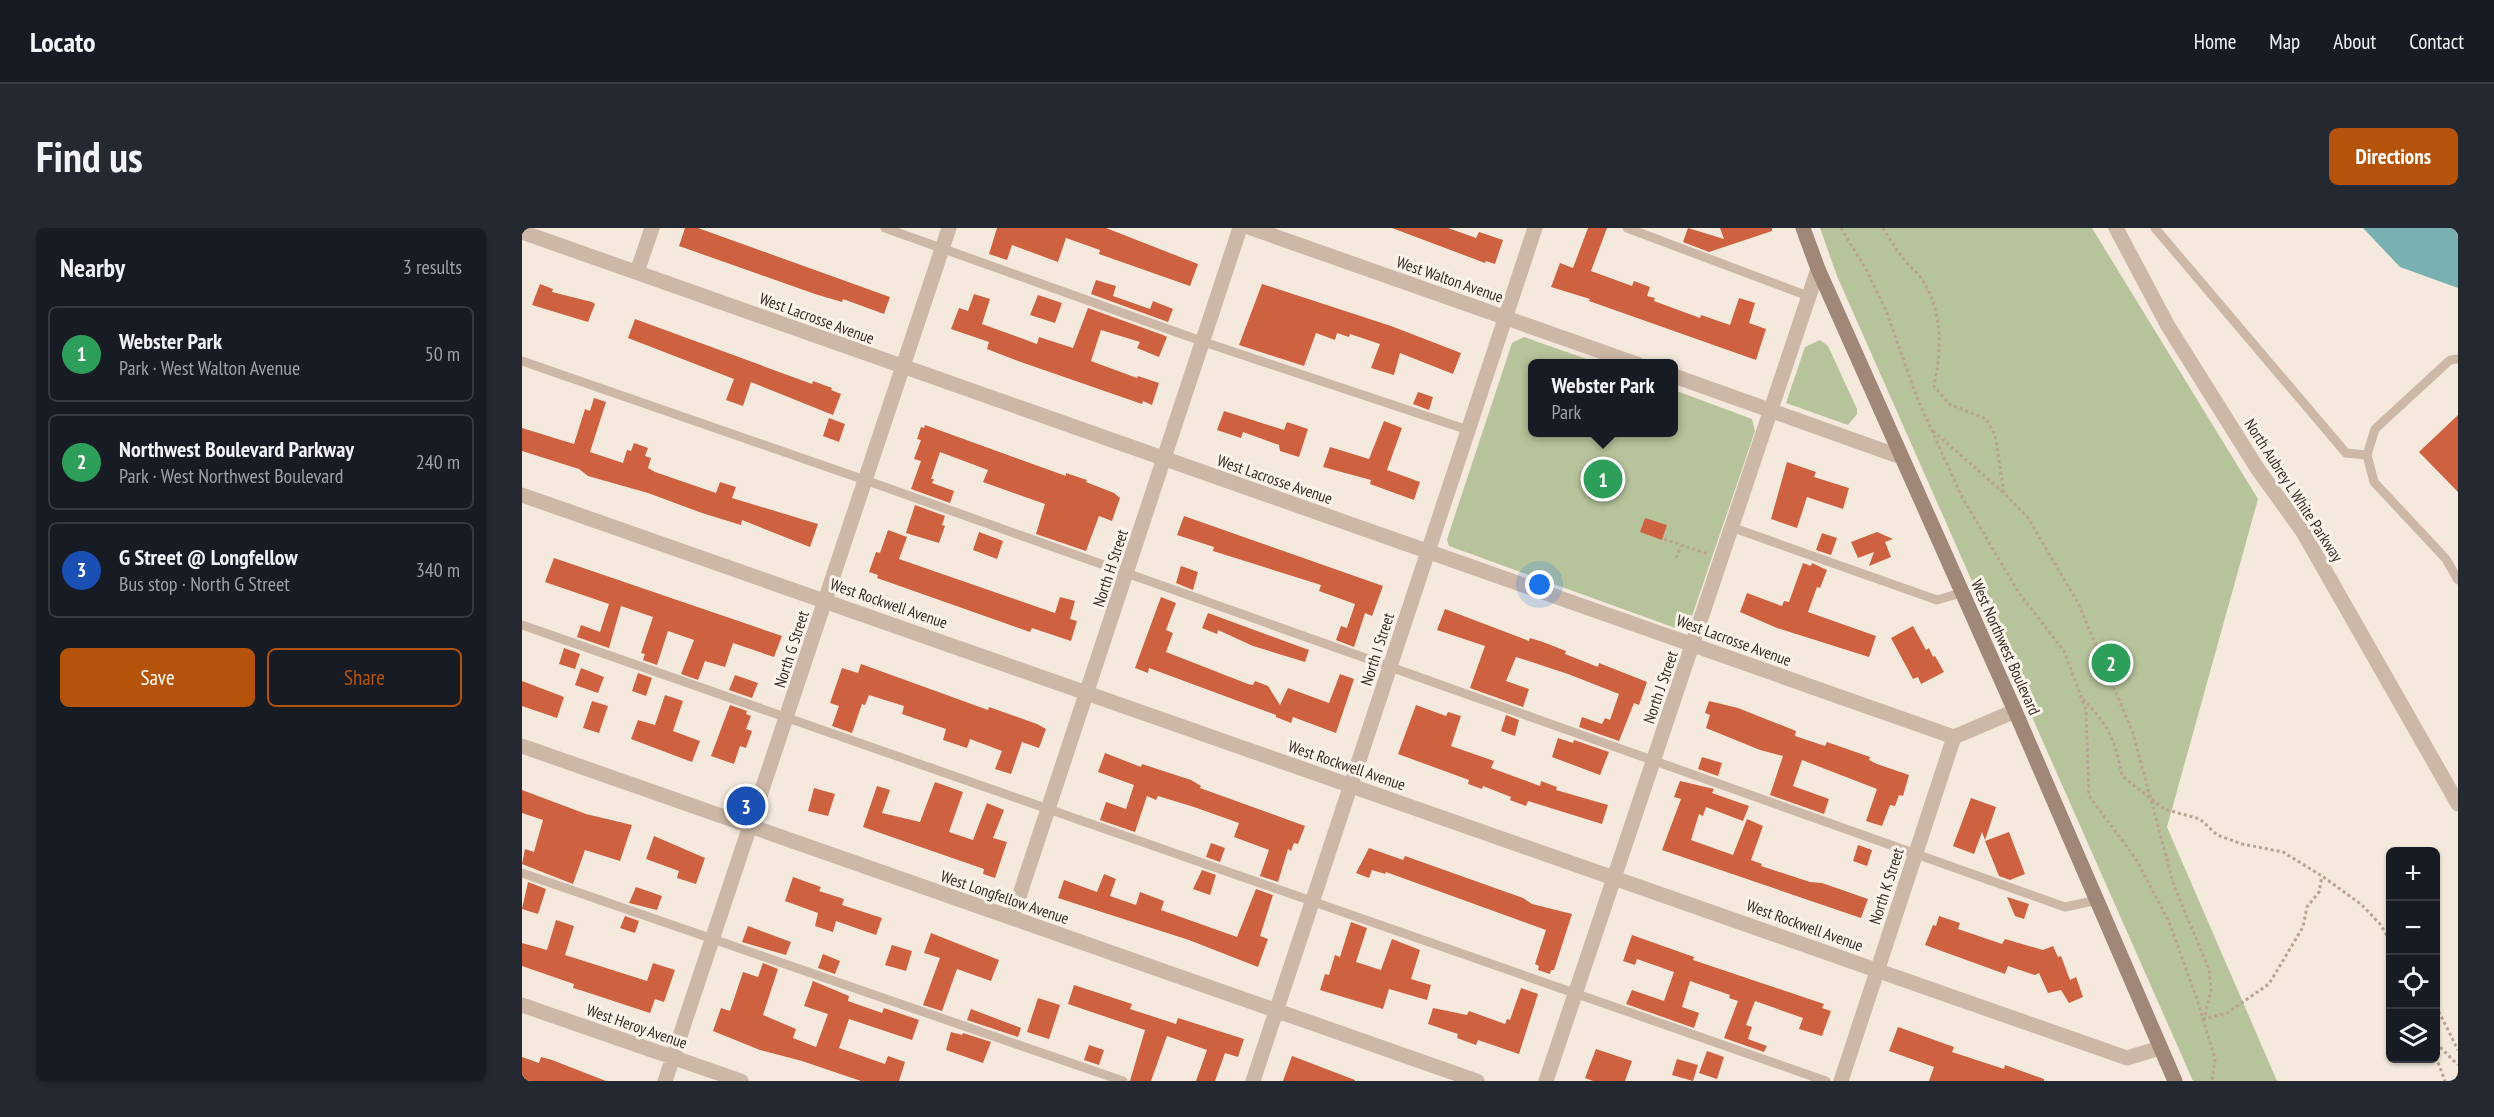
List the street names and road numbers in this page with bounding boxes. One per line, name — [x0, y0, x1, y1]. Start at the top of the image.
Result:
street label: West Walton Avenue — [1394, 251, 1506, 307]
street label: West Lacrosse Avenue — [757, 288, 877, 348]
street label: North Aubrey L White Parkway — [2240, 415, 2348, 565]
street label: West Lacrosse Avenue — [1215, 450, 1335, 508]
street label: North H Street — [1088, 526, 1132, 609]
street label: West Rockwell Avenue — [828, 574, 950, 632]
street label: West Northwest Boulevard — [1967, 576, 2045, 718]
street label: North G Street — [769, 608, 813, 690]
street label: North I Street — [1356, 610, 1398, 688]
street label: West Lacrosse Avenue — [1674, 610, 1794, 670]
street label: North J Street — [1638, 647, 1682, 726]
street label: West Rockwell Avenue — [1286, 736, 1408, 794]
street label: North K Street — [1864, 845, 1908, 927]
street label: West Longfellow Avenue — [938, 866, 1072, 928]
street label: West Rockwell Avenue — [1744, 895, 1866, 955]
street label: West Heroy Avenue — [584, 999, 690, 1053]

